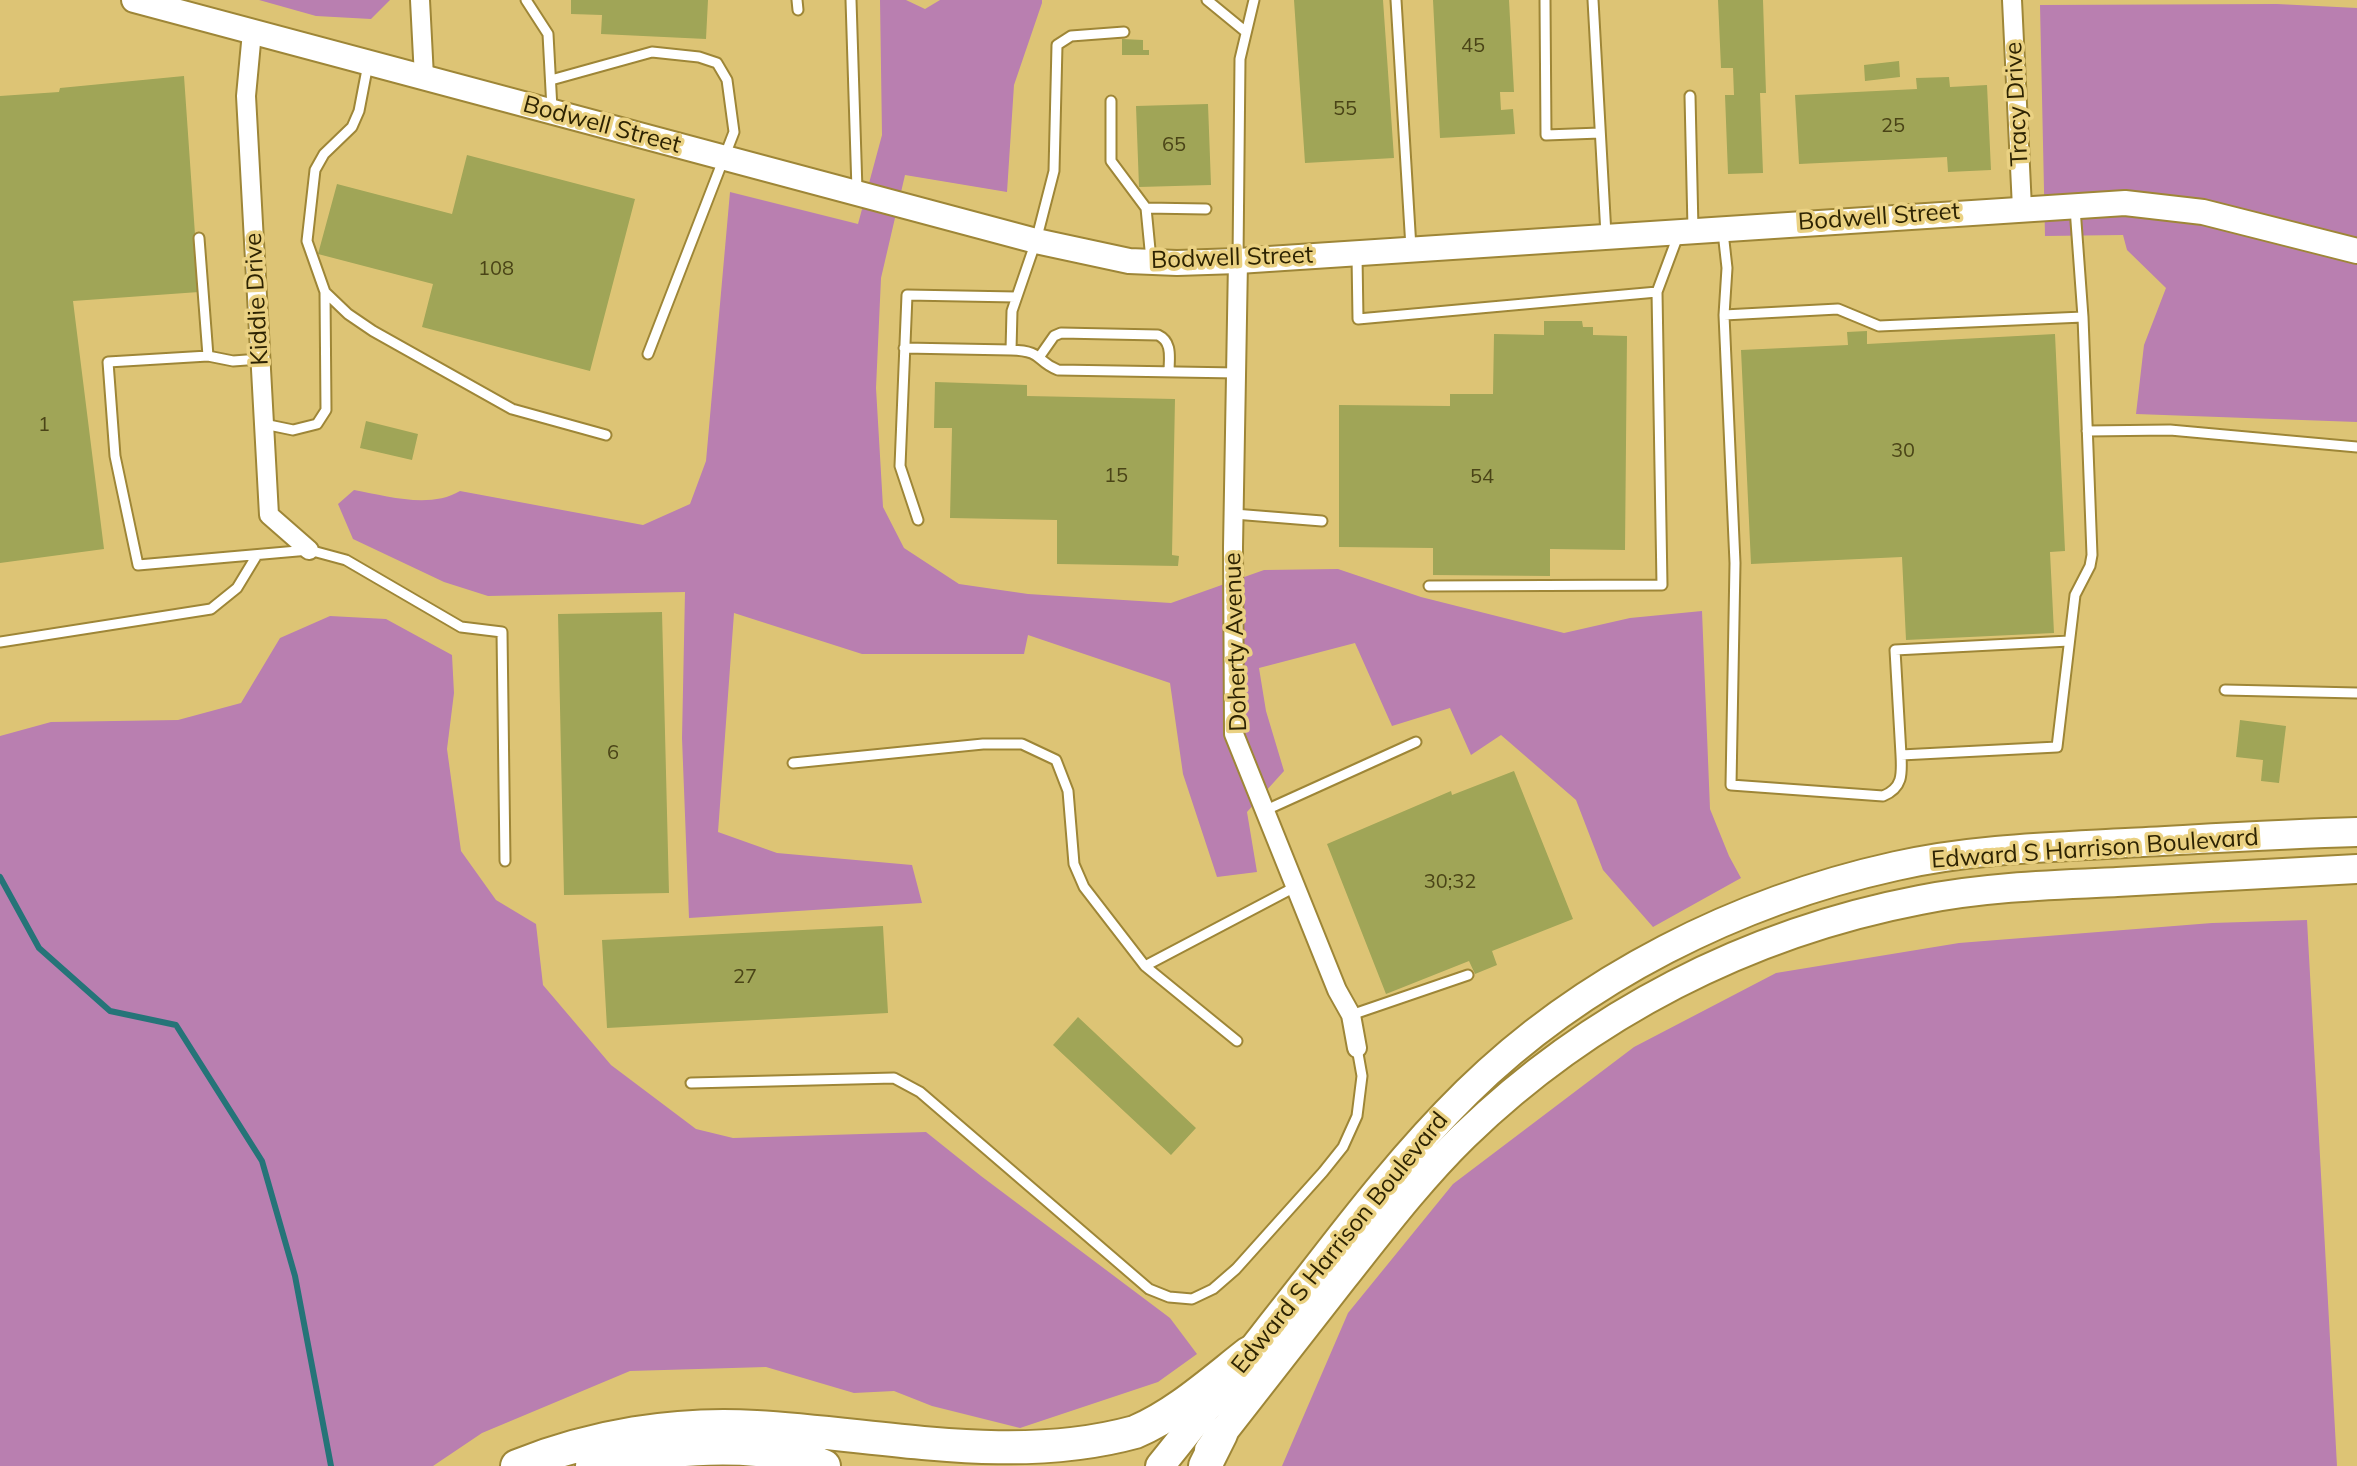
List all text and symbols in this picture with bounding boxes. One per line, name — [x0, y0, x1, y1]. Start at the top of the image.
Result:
house number: 45 — [1461, 34, 1485, 58]
street label: Tracy Drive — [1999, 41, 2035, 167]
street label: Bodwell Street — [520, 90, 684, 160]
house number: 55 — [1333, 97, 1357, 121]
house number: 25 — [1881, 114, 1905, 138]
house number: 65 — [1162, 133, 1186, 157]
street label: Bodwell Street — [1797, 197, 1961, 237]
street label: Kiddie Drive — [239, 232, 275, 366]
street label: Bodwell Street — [1150, 241, 1314, 275]
house number: 108 — [478, 257, 514, 281]
house number: 1 — [38, 413, 50, 437]
house number: 30 — [1891, 439, 1915, 463]
house number: 15 — [1104, 464, 1128, 488]
house number: 54 — [1470, 465, 1494, 489]
street label: Doherty Avenue — [1218, 552, 1254, 732]
house number: 6 — [607, 741, 619, 765]
street label: Edward S Harrison Boulevard — [1930, 823, 2260, 875]
house number: 30;32 — [1424, 870, 1476, 894]
house number: 27 — [733, 965, 757, 989]
street label: Edward S Harrison Boulevard — [1226, 1106, 1454, 1380]

